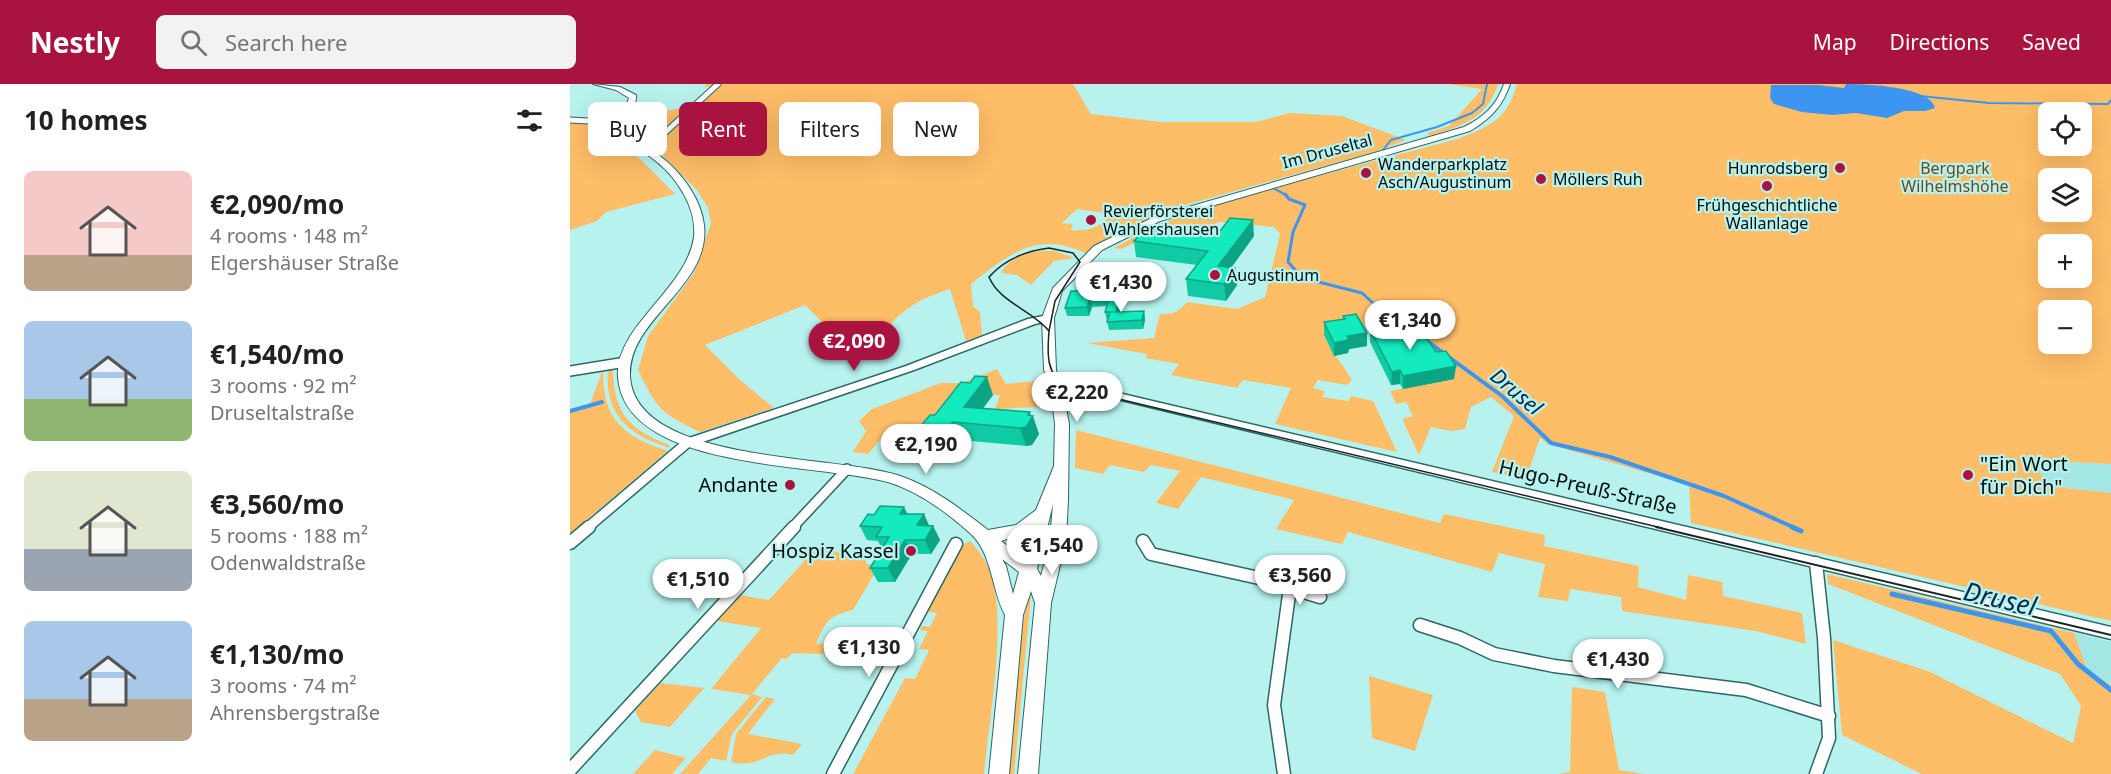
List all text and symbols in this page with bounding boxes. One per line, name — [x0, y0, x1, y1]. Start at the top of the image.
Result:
search box — [156, 15, 576, 69]
text: Nestly — [30, 23, 120, 61]
icon: search — [177, 26, 210, 59]
text: Search here — [225, 27, 347, 57]
text: Map — [1813, 28, 1857, 56]
text: Directions — [1890, 28, 1989, 56]
text: Saved — [2022, 28, 2081, 56]
text: 10 homes — [24, 102, 148, 138]
chip: Buy — [588, 102, 667, 156]
chip: Rent — [679, 102, 767, 156]
chip: Filters — [779, 102, 881, 156]
chip: New — [893, 102, 979, 156]
map controls — [2038, 102, 2092, 354]
button: locate — [2038, 102, 2092, 156]
icon: filters — [513, 104, 546, 137]
street label: Im Druseltal — [1280, 128, 1374, 174]
place label: Wanderparkplatz Asch/Augustinum — [1378, 153, 1512, 193]
place label: Hunrodsberg — [1728, 157, 1828, 179]
park label: Bergpark Wilhelmshöhe — [1901, 157, 2009, 197]
marker: Hunrodsberg — [1833, 161, 1847, 175]
marker: Wanderparkplatz Asch/Augustinum — [1359, 166, 1373, 180]
place label: Möllers Ruh — [1553, 168, 1643, 190]
button: layers — [2038, 168, 2092, 222]
marker: Möllers Ruh — [1534, 172, 1548, 186]
marker: Frühgeschichtliche Wallanlage — [1760, 179, 1774, 193]
text: €2,090/mo — [210, 186, 344, 222]
place label: Frühgeschichtliche Wallanlage — [1696, 194, 1838, 234]
icon: home — [72, 195, 144, 267]
place label: Revierförsterei Wahlershausen — [1103, 200, 1219, 240]
marker: Revierförsterei Wahlershausen — [1084, 213, 1098, 227]
text: 4 rooms · 148 m² — [210, 222, 368, 249]
button: + — [2038, 234, 2092, 288]
text: Elgershäuser Straße — [210, 249, 399, 276]
pin: €1,430 — [1072, 262, 1170, 313]
place label: Augustinum — [1227, 264, 1319, 286]
text: €1,430 — [1090, 268, 1152, 295]
marker: Augustinum — [1208, 268, 1222, 282]
pin: €1,340 — [1361, 300, 1459, 351]
button: − — [2038, 300, 2092, 354]
text: €1,340 — [1379, 306, 1441, 333]
pin: €2,090 — [805, 321, 903, 372]
text: €2,090 — [823, 327, 885, 354]
text: €1,540/mo — [210, 336, 344, 372]
icon: home — [72, 345, 144, 417]
water label: Drusel — [1485, 361, 1549, 421]
text: 3 rooms · 92 m² — [210, 372, 357, 399]
pin: €2,220 — [1028, 372, 1126, 423]
text: €2,220 — [1046, 378, 1108, 405]
text: Druseltalstraße — [210, 399, 355, 426]
pin: €2,190 — [877, 424, 975, 475]
text: €2,190 — [895, 430, 957, 457]
place label: "Ein Wort für Dich" — [1980, 450, 2068, 500]
street label: Hugo-Preuß-Straße — [1496, 453, 1680, 520]
marker: "Ein Wort für Dich" — [1961, 468, 1975, 482]
place label: Andante — [698, 471, 778, 498]
marker: Andante — [783, 478, 797, 492]
text: €3,560/mo — [210, 486, 344, 522]
icon: home — [72, 495, 144, 567]
text: 5 rooms · 188 m² — [210, 522, 368, 549]
pin: €1,540 — [1003, 525, 1101, 576]
text: €1,540 — [1021, 531, 1083, 558]
place label: Hospiz Kassel — [771, 537, 899, 564]
marker: Hospiz Kassel — [904, 544, 918, 558]
text: Odenwaldstraße — [210, 549, 366, 576]
pin: €3,560 — [1251, 555, 1349, 606]
pin: €1,510 — [649, 559, 747, 610]
text: €3,560 — [1269, 561, 1331, 588]
text: €1,510 — [667, 565, 729, 592]
water label: Drusel — [1960, 572, 2041, 624]
pin: €1,130 — [820, 627, 918, 678]
text: €1,130 — [838, 633, 900, 660]
text: €1,130/mo — [210, 636, 344, 672]
pin: €1,430 — [1569, 639, 1667, 690]
icon: home — [72, 645, 144, 717]
text: €1,430 — [1587, 645, 1649, 672]
text: 3 rooms · 74 m² — [210, 672, 357, 699]
text: Ahrensbergstraße — [210, 699, 380, 726]

